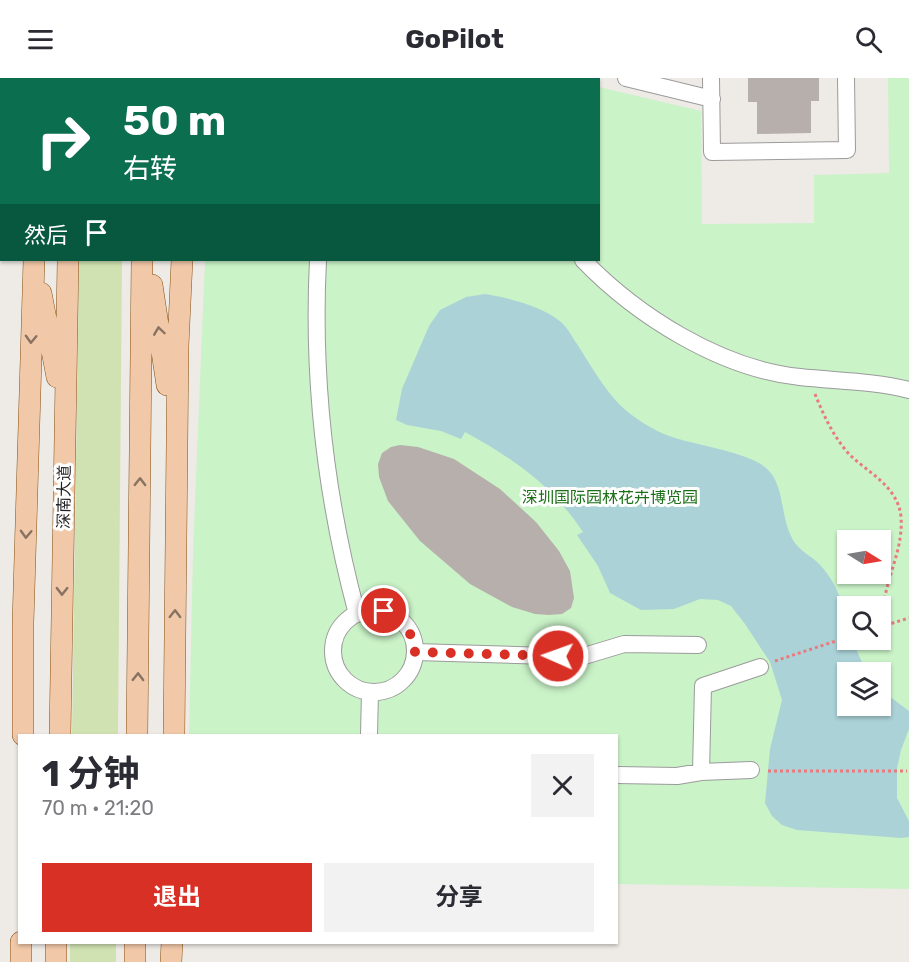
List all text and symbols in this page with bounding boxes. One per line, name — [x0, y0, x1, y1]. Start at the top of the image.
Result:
icon: menu — [24, 23, 57, 56]
text: GoPilot — [405, 23, 504, 55]
icon: search — [852, 23, 885, 56]
text: 50 m — [123, 96, 226, 146]
icon: right — [24, 102, 102, 180]
text: 右转 — [123, 153, 177, 185]
icon: arrive — [80, 216, 113, 249]
text: 然后 — [24, 222, 68, 249]
one-way arrow — [153, 326, 166, 336]
one-way arrow — [25, 334, 38, 343]
street label: 深南大道 — [54, 465, 74, 529]
one-way arrow — [134, 477, 146, 486]
park label: 深圳国际园林花卉博览园 — [522, 488, 698, 507]
one-way arrow — [20, 529, 32, 538]
north arrow — [837, 530, 891, 584]
map controls — [837, 530, 891, 716]
pin — [358, 585, 409, 636]
one-way arrow — [56, 586, 68, 595]
icon: arrive — [367, 594, 400, 627]
button: search — [837, 596, 891, 650]
one-way arrow — [169, 609, 181, 618]
position arrow — [526, 624, 590, 688]
button: layers — [837, 662, 891, 716]
one-way arrow — [132, 672, 144, 681]
text: 1 分钟 — [42, 752, 140, 795]
button: close — [531, 754, 594, 817]
text: 70 m · 21:20 — [42, 796, 154, 820]
button: 退出 — [42, 863, 312, 932]
button: 分享 — [324, 863, 594, 932]

